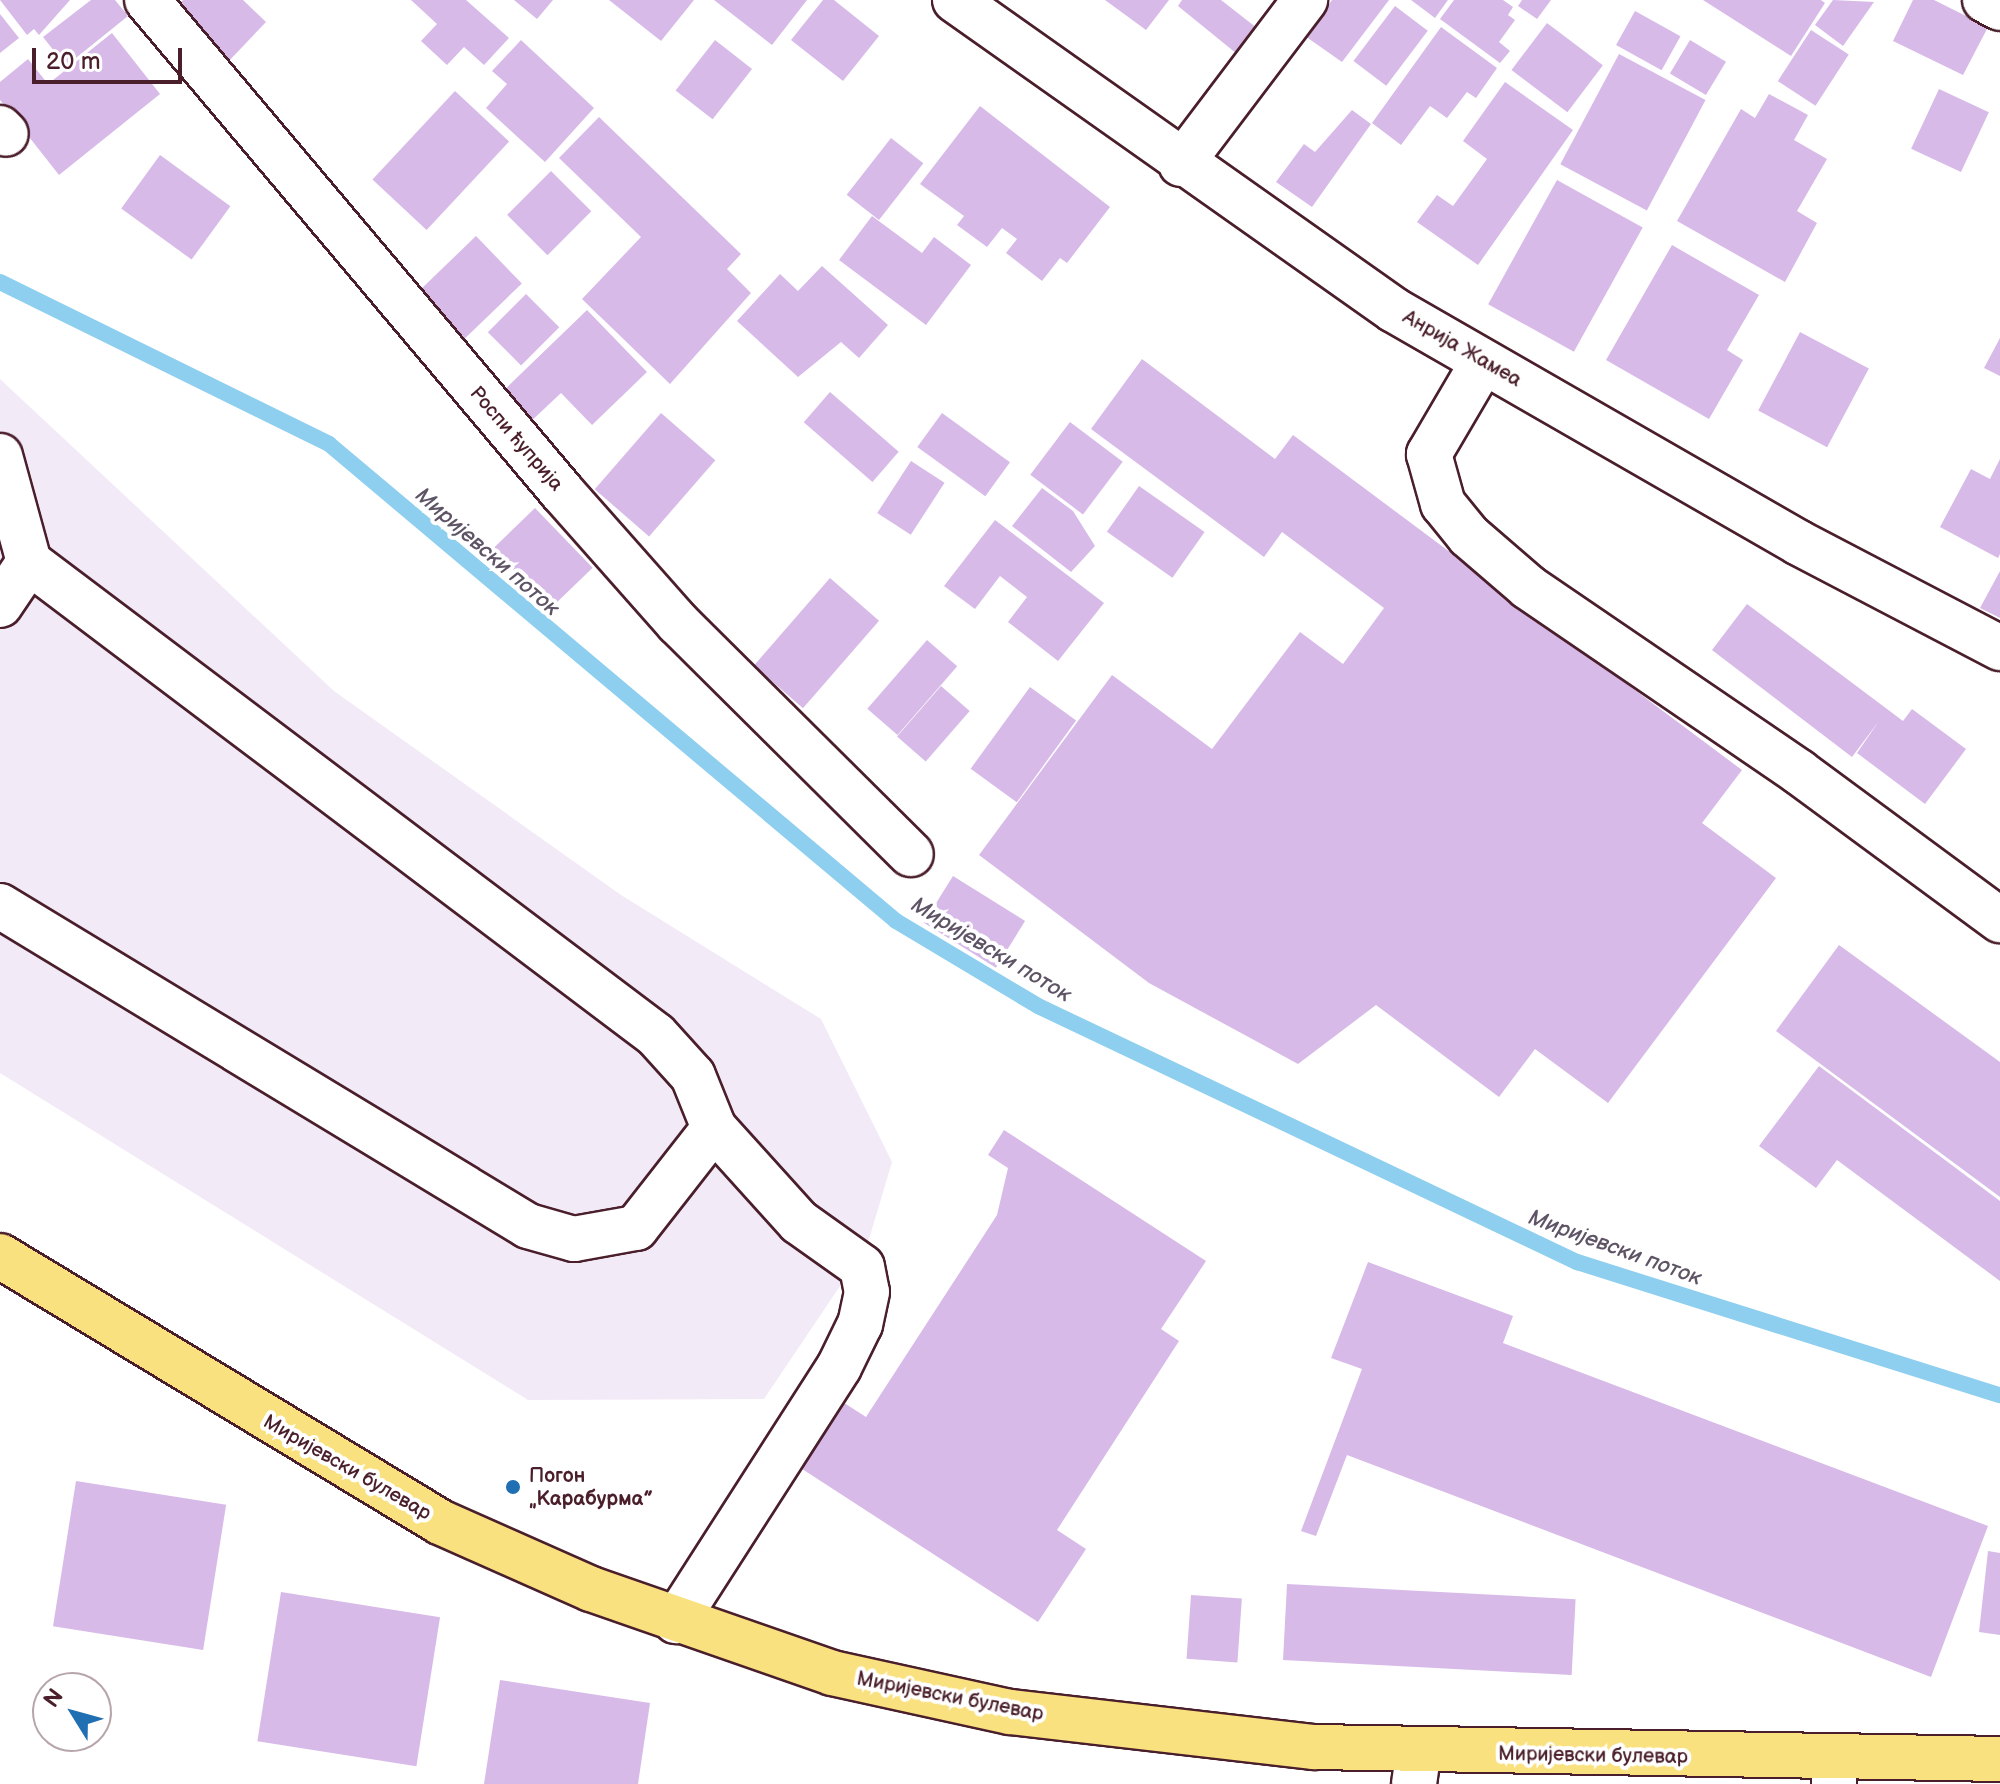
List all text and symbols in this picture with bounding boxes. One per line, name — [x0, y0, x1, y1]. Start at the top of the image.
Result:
scale bar — [36, 32, 186, 82]
text: 20 m — [46, 47, 101, 76]
street label: Анрија Жамеа — [1398, 305, 1526, 393]
street label: Роспи ћуприја — [464, 382, 568, 496]
water label: Миријевски поток — [409, 482, 565, 622]
water label: Миријевски поток — [906, 892, 1076, 1008]
water label: Миријевски поток — [1525, 1204, 1705, 1292]
street label: Миријевски булевар — [259, 1410, 435, 1526]
place label: Погон „Карабурма” — [529, 1464, 653, 1511]
marker: Погон „Карабурма” — [504, 1478, 522, 1496]
street label: Миријевски булевар — [855, 1667, 1045, 1727]
north arrow — [32, 1672, 112, 1752]
text: N — [38, 1684, 70, 1713]
street label: Миријевски булевар — [1498, 1742, 1688, 1770]

